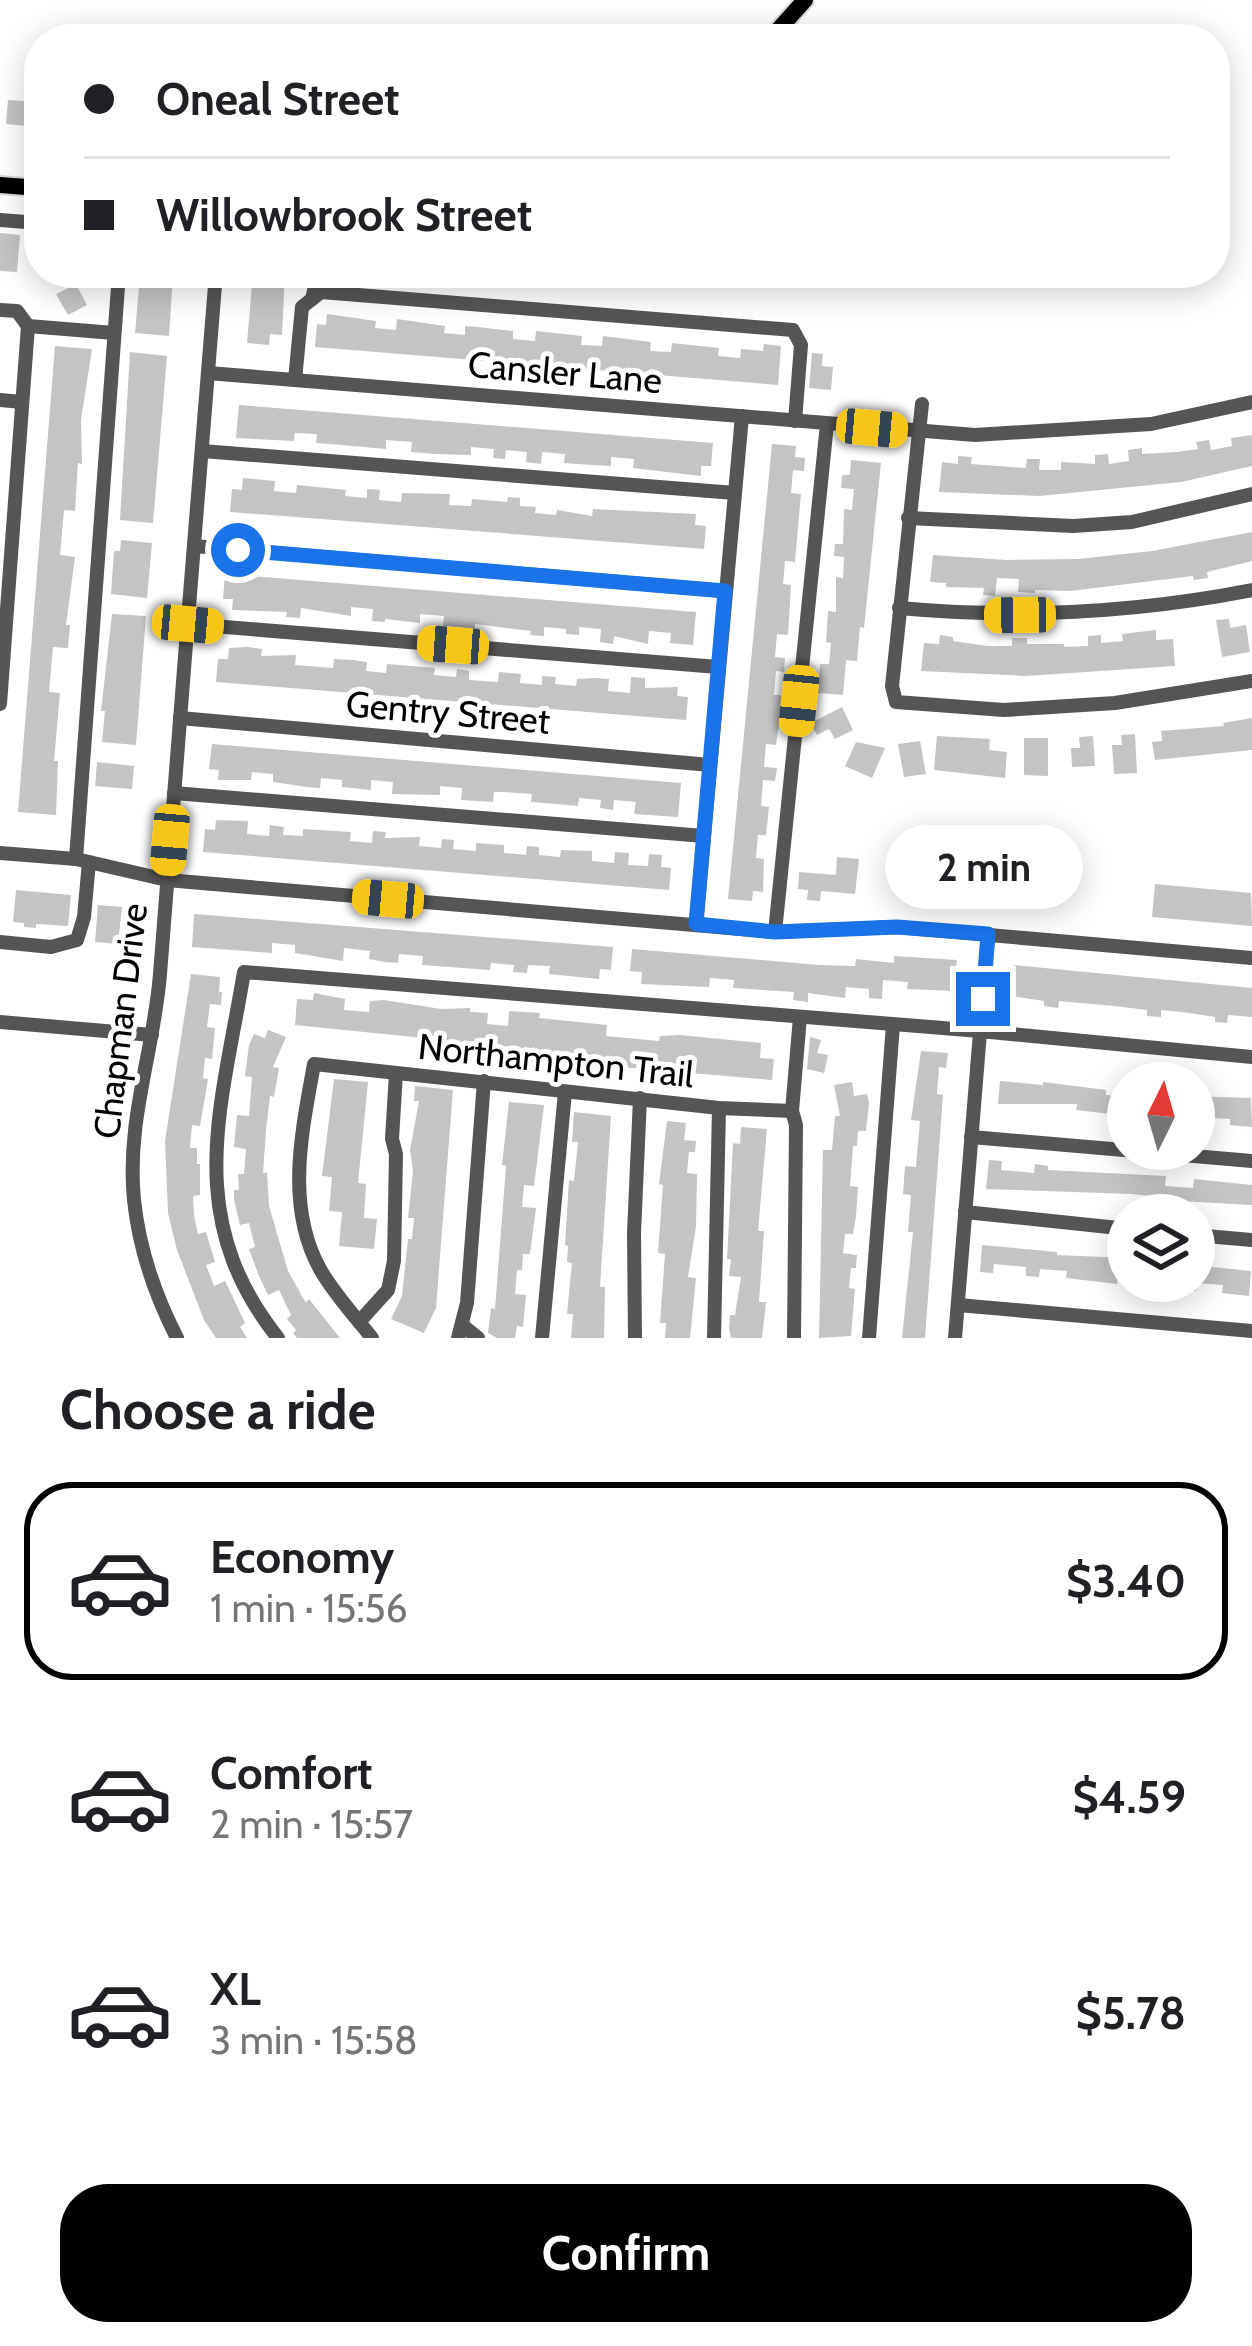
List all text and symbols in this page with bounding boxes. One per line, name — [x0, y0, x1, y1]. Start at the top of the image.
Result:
text: Oneal Street — [156, 72, 400, 126]
text: Willowbrook Street — [156, 188, 532, 242]
street label: Cansler Lane — [466, 342, 664, 402]
car — [835, 407, 909, 449]
route start — [211, 523, 265, 577]
car — [984, 596, 1056, 634]
car — [151, 603, 225, 645]
car — [416, 625, 490, 665]
car — [777, 663, 821, 739]
street label: Gentry Street — [344, 681, 552, 743]
car — [149, 803, 191, 877]
callout: 2 min — [884, 825, 1082, 909]
text: 2 min — [937, 843, 1031, 891]
car — [351, 878, 425, 920]
street label: Chapman Drive — [84, 901, 156, 1141]
route end — [956, 972, 1010, 1026]
street label: Northampton Trail — [416, 1024, 696, 1096]
north arrow — [1107, 1062, 1215, 1170]
map controls — [1107, 1062, 1215, 1302]
button: layers — [1107, 1194, 1215, 1302]
text: Choose a ride — [60, 1377, 375, 1443]
icon: car — [66, 1527, 174, 1635]
text: Economy — [210, 1530, 394, 1584]
text: $3.40 — [1066, 1554, 1186, 1608]
text: 1 min · 15:56 — [210, 1584, 408, 1632]
icon: car — [66, 1743, 174, 1851]
text: Comfort — [210, 1746, 373, 1800]
text: $4.59 — [1073, 1770, 1186, 1824]
text: 2 min · 15:57 — [210, 1800, 413, 1848]
icon: car — [66, 1959, 174, 2067]
text: XL — [210, 1962, 261, 2016]
text: $5.78 — [1076, 1986, 1186, 2040]
text: 3 min · 15:58 — [210, 2016, 418, 2064]
button: Confirm — [60, 2184, 1192, 2322]

